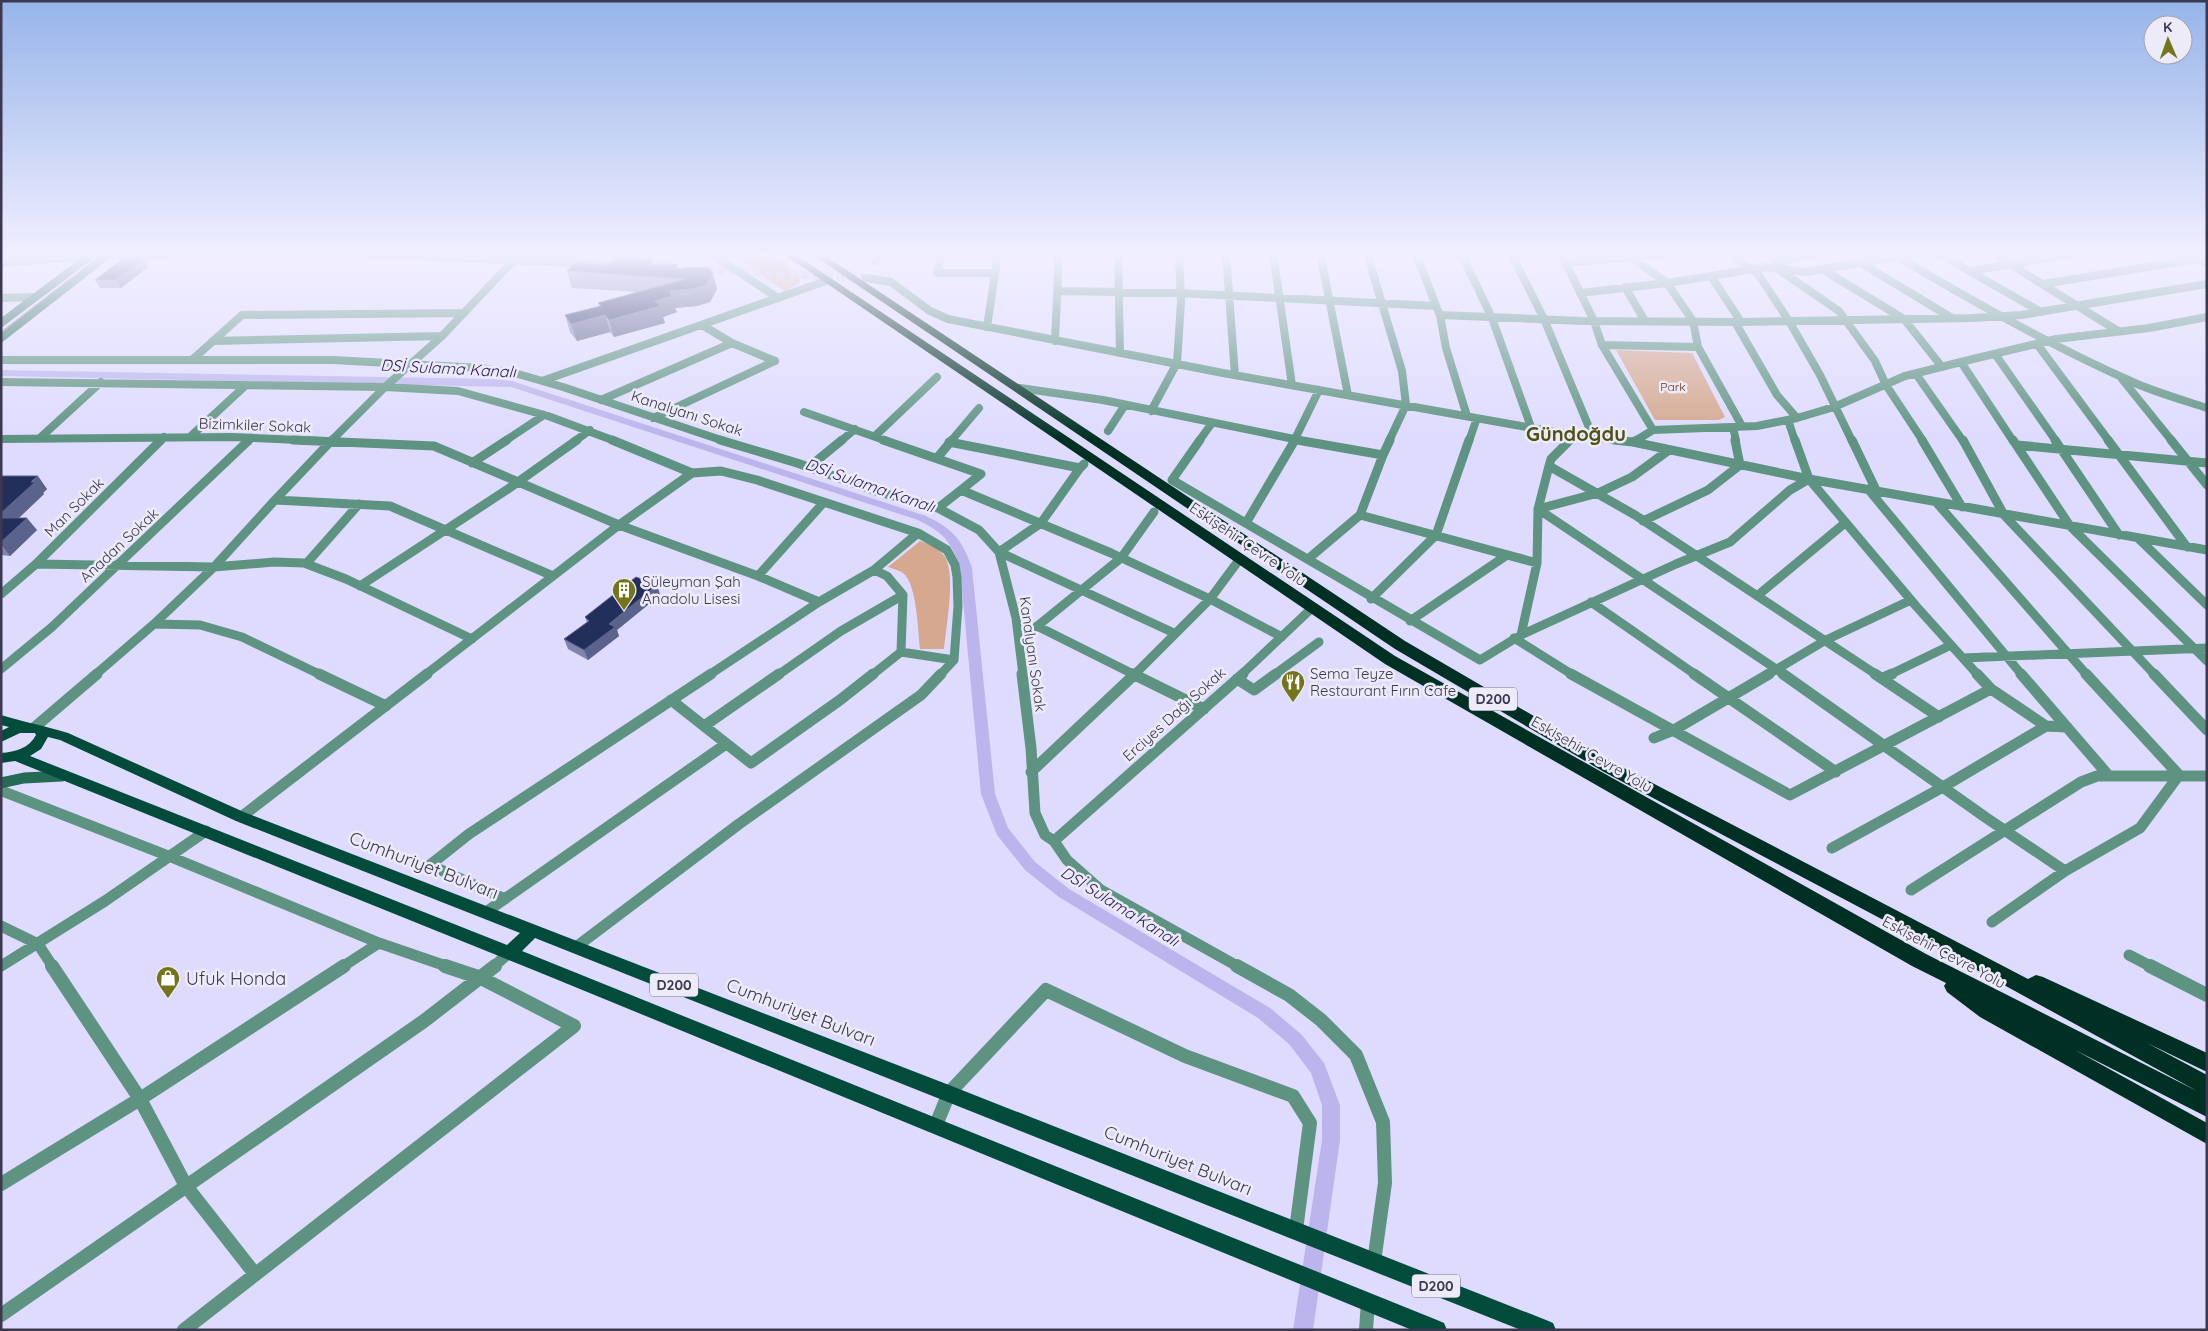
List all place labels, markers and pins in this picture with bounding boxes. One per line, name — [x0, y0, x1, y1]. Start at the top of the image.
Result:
place label: Süleyman Şah Anadolu Lisesi — [642, 572, 741, 608]
building icon: Süleyman Şah Anadolu Lisesi — [611, 577, 637, 611]
place label: Sema Teyze Restaurant Fırın Cafe — [1310, 664, 1456, 700]
restaurant icon: Sema Teyze Restaurant Fırın Cafe — [1280, 669, 1306, 703]
shop icon: Ufuk Honda — [155, 965, 181, 999]
place label: Ufuk Honda — [186, 967, 286, 990]

